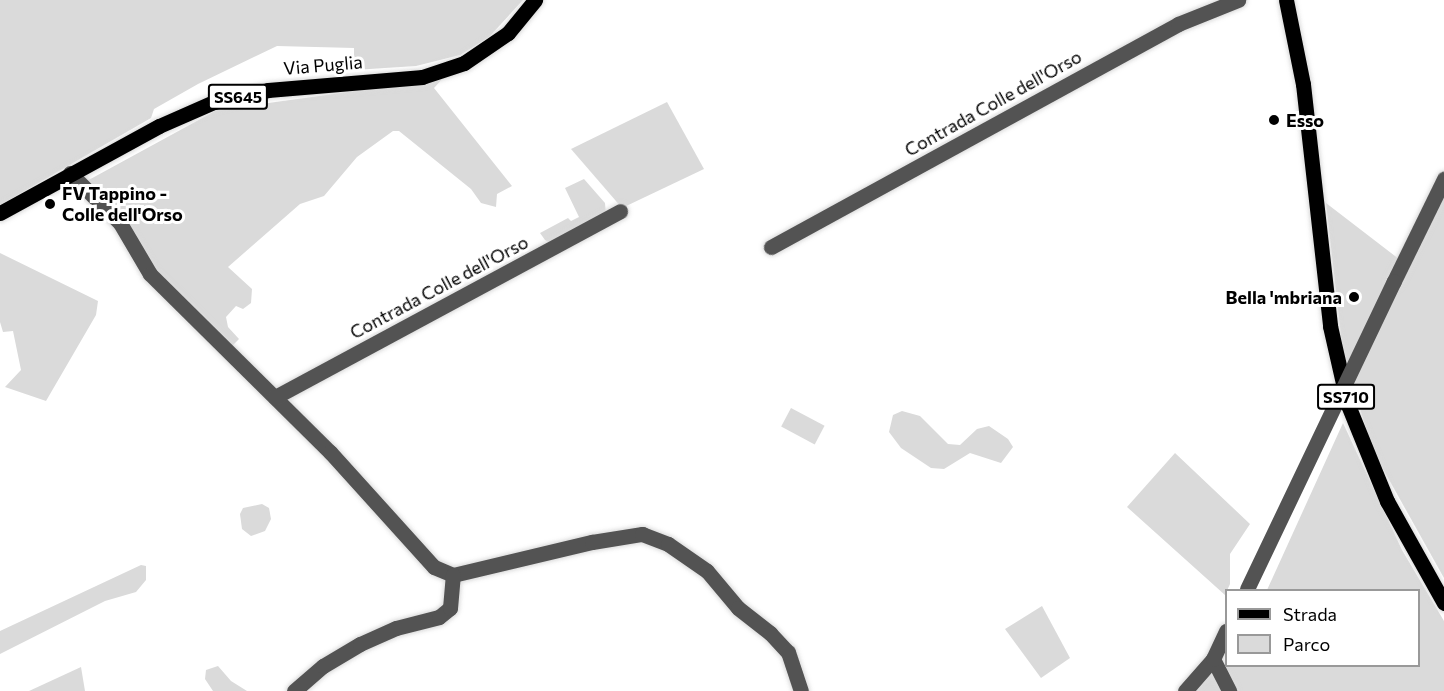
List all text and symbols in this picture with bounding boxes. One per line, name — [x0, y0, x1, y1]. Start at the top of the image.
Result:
street label: Contrada Colle dell'Orso — [901, 45, 1085, 161]
street label: Via Puglia — [282, 51, 364, 79]
road number: SS645 — [206, 84, 270, 110]
place label: Esso — [1286, 109, 1324, 131]
marker: Esso — [1267, 113, 1281, 127]
place label: FV Tappino - Colle dell'Orso — [62, 183, 183, 226]
marker: FV Tappino - Colle dell'Orso — [43, 197, 57, 211]
street label: Contrada Colle dell'Orso — [346, 231, 532, 343]
place label: Bella 'mbriana — [1226, 286, 1342, 308]
marker: Bella 'mbriana — [1347, 290, 1361, 304]
road number: SS710 — [1316, 384, 1376, 410]
legend — [1225, 589, 1420, 667]
text: Strada — [1283, 603, 1337, 625]
text: Parco — [1283, 633, 1330, 655]

